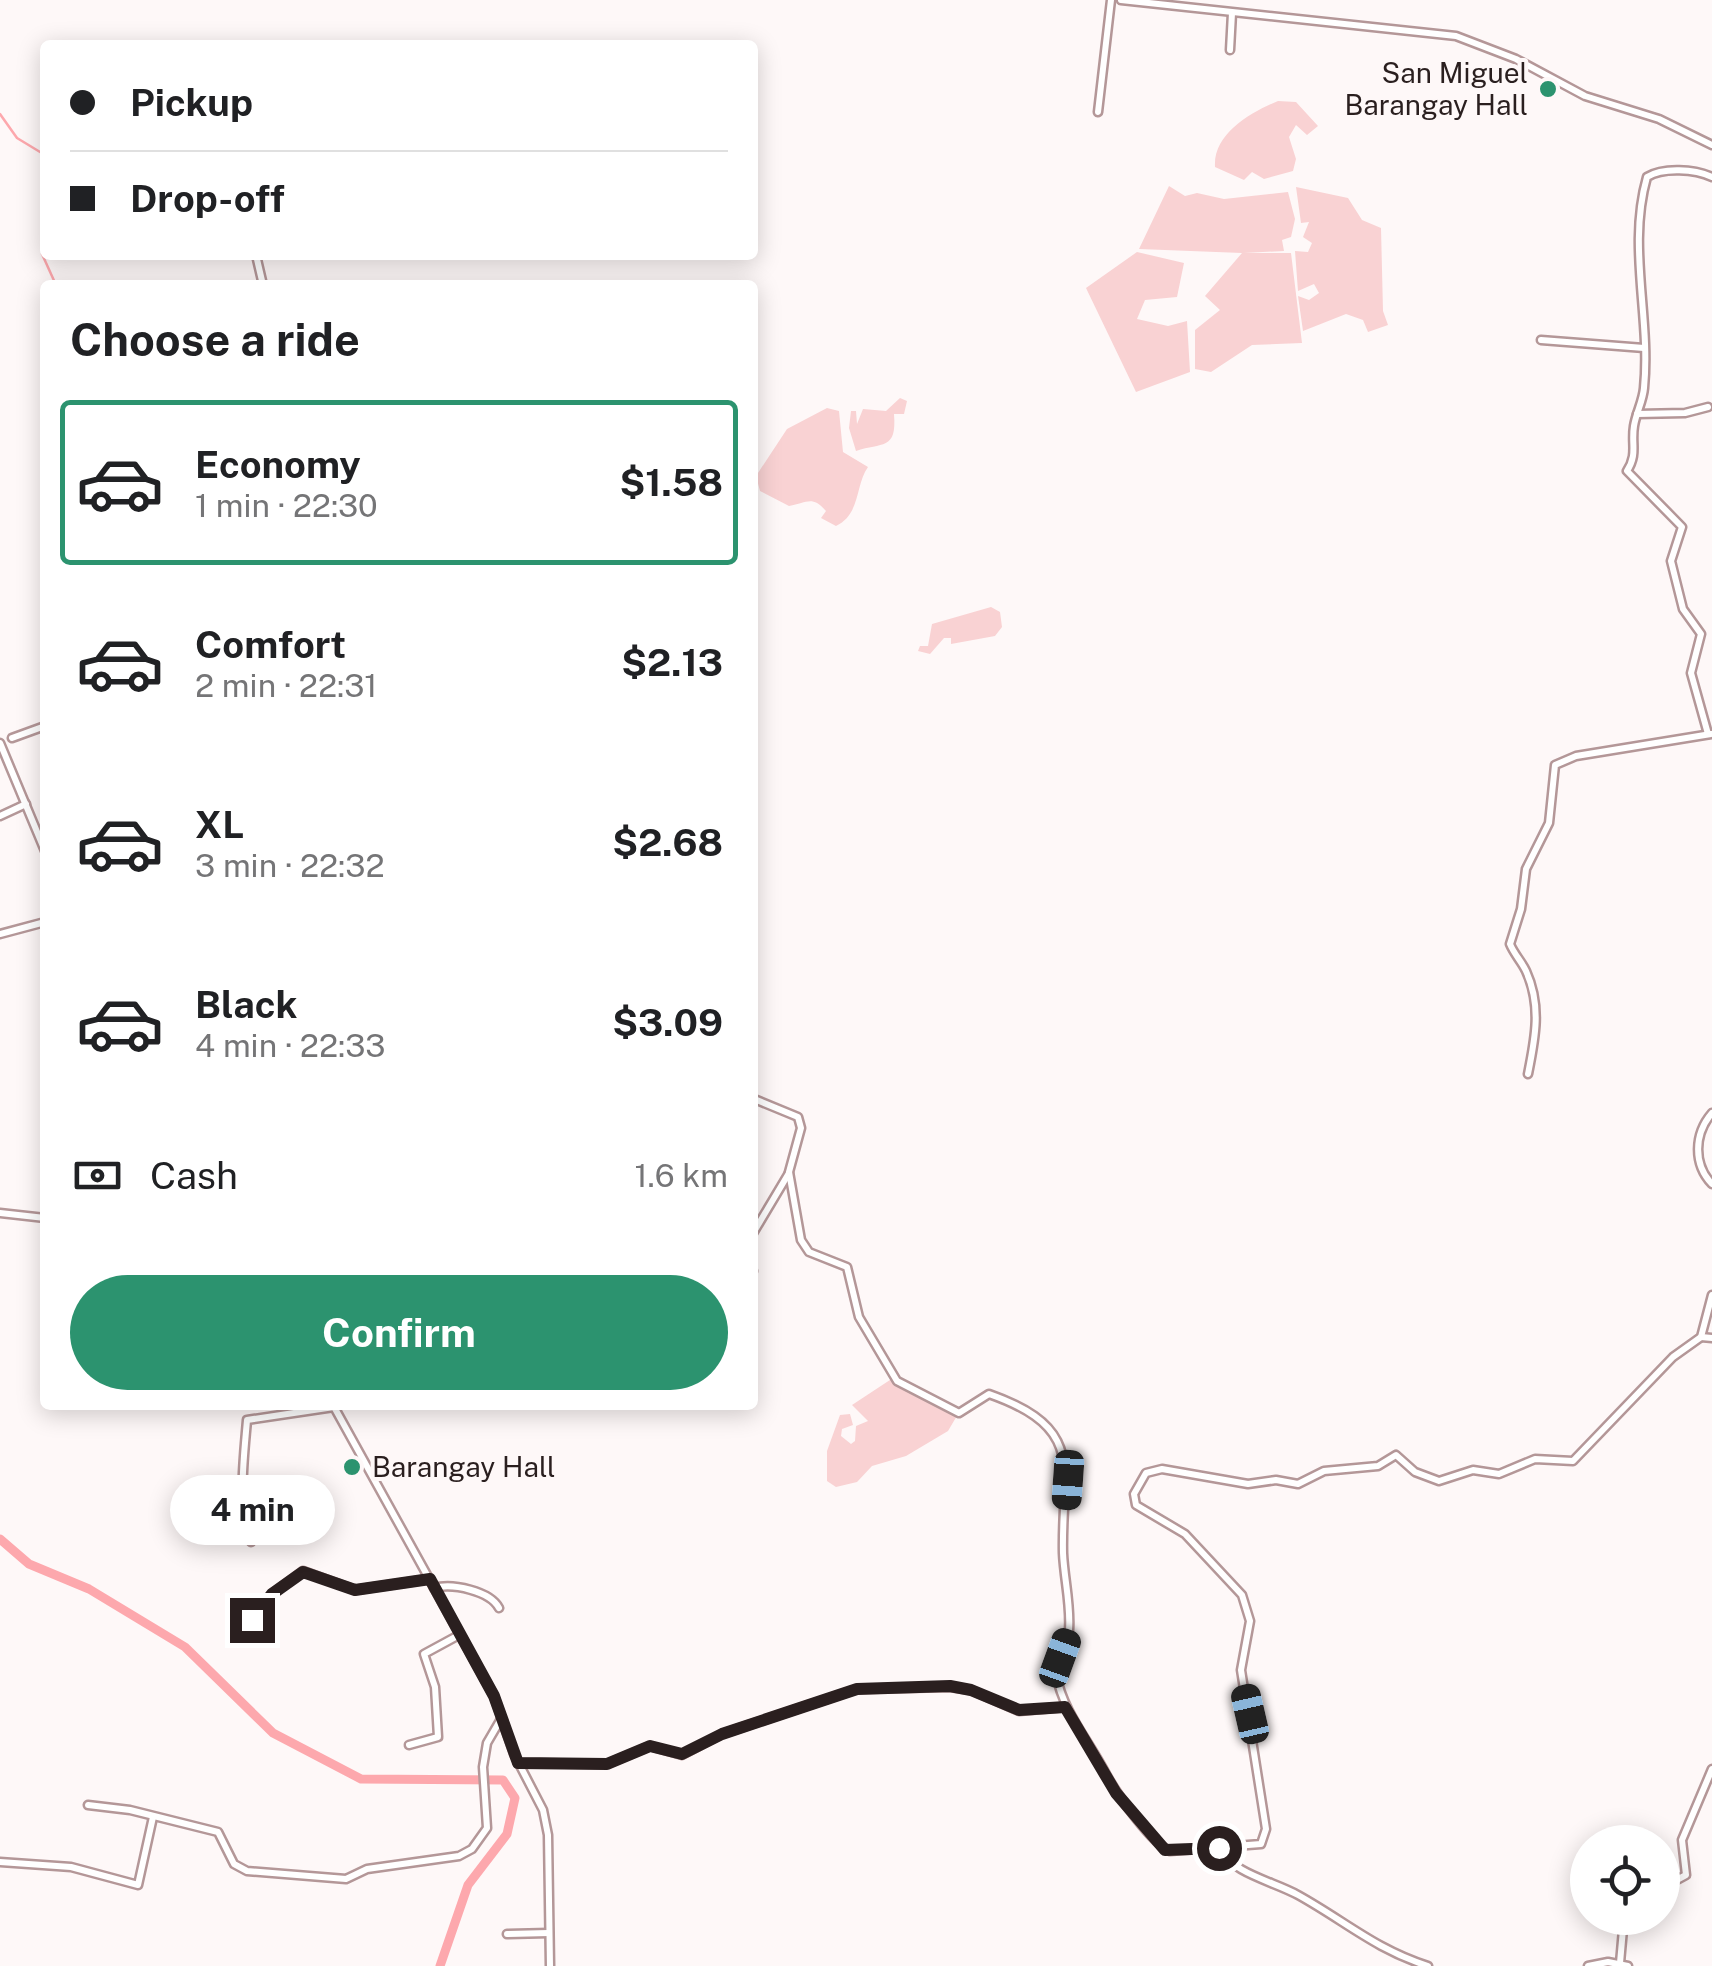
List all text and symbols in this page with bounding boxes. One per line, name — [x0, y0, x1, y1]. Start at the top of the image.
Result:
place label: San Miguel Barangay Hall — [1345, 56, 1528, 121]
marker: San Miguel Barangay Hall — [1537, 78, 1559, 100]
text: Pickup — [130, 80, 253, 125]
text: Drop-off — [130, 176, 285, 221]
text: Choose a ride — [70, 313, 360, 366]
icon: car — [75, 438, 165, 528]
text: Economy — [195, 442, 361, 487]
text: $1.58 — [619, 460, 723, 505]
text: 1 min · 22:30 — [195, 487, 378, 524]
icon: car — [75, 618, 165, 708]
text: Comfort — [195, 622, 346, 667]
text: $2.13 — [621, 640, 723, 685]
text: 2 min · 22:31 — [195, 667, 377, 704]
icon: car — [75, 798, 165, 888]
text: XL — [195, 802, 244, 847]
text: $2.68 — [612, 820, 723, 865]
text: 3 min · 22:32 — [195, 847, 385, 884]
icon: car — [75, 978, 165, 1068]
text: Black — [195, 982, 298, 1027]
text: $3.09 — [612, 1000, 723, 1045]
text: 4 min · 22:33 — [195, 1027, 385, 1064]
icon: cash — [70, 1148, 125, 1203]
text: Cash — [150, 1153, 238, 1198]
text: 1.6 km — [634, 1157, 728, 1194]
button: Confirm — [70, 1275, 728, 1390]
car — [1051, 1449, 1085, 1511]
place label: Barangay Hall — [372, 1450, 555, 1483]
marker: Barangay Hall — [341, 1456, 363, 1478]
callout: 4 min — [170, 1475, 334, 1545]
text: 4 min — [210, 1491, 295, 1528]
route end — [230, 1598, 275, 1643]
car — [1036, 1625, 1084, 1691]
car — [1229, 1681, 1271, 1747]
map controls — [1570, 1825, 1680, 1935]
button: locate — [1570, 1825, 1680, 1935]
route start — [1197, 1826, 1242, 1871]

